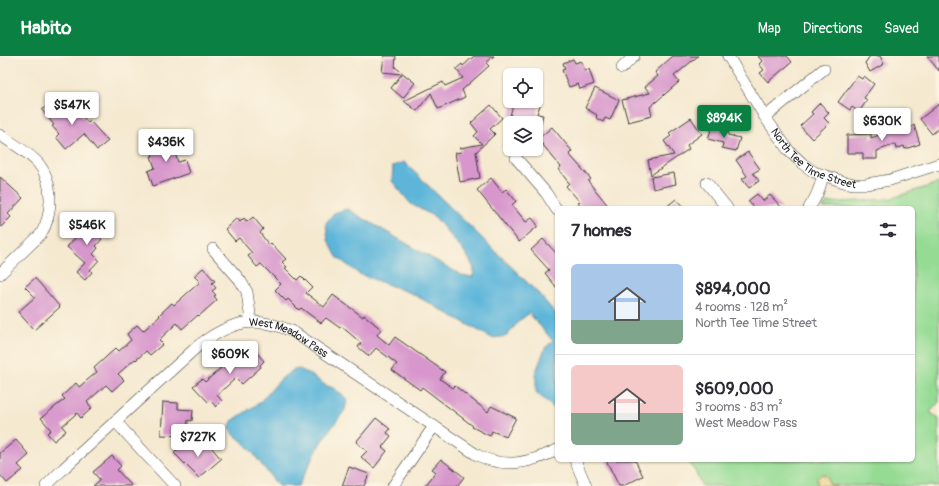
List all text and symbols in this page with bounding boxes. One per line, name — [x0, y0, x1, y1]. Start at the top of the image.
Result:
text: Habito — [20, 16, 71, 40]
text: Map — [758, 20, 781, 37]
text: Directions — [803, 20, 862, 37]
text: Saved — [884, 20, 919, 37]
map controls — [503, 68, 543, 156]
button: locate — [503, 68, 543, 108]
pin: $547K — [44, 92, 100, 126]
text: $547K — [54, 97, 90, 113]
pin: $894K — [696, 105, 752, 139]
pin: $630K — [854, 108, 910, 142]
text: $894K — [706, 110, 742, 126]
text: $630K — [863, 113, 901, 129]
button: layers — [503, 116, 543, 156]
street label: North Tee Time Street — [768, 126, 858, 191]
pin: $436K — [138, 129, 194, 163]
text: $436K — [147, 134, 185, 150]
pin: $546K — [59, 212, 115, 246]
text: $546K — [68, 217, 106, 233]
icon: filters — [877, 219, 899, 241]
text: 7 homes — [571, 220, 631, 241]
text: $894,000 — [695, 278, 771, 299]
icon: home — [603, 280, 651, 328]
text: 4 rooms · 128 m² — [695, 299, 788, 315]
text: North Tee Time Street — [695, 315, 817, 331]
street label: West Meadow Pass — [249, 316, 331, 360]
pin: $609K — [202, 341, 258, 375]
text: $609K — [211, 346, 249, 362]
text: $609,000 — [695, 378, 774, 399]
icon: home — [603, 381, 651, 429]
text: 3 rooms · 83 m² — [695, 399, 783, 415]
text: West Meadow Pass — [695, 415, 797, 431]
pin: $727K — [170, 424, 226, 458]
text: $727K — [180, 429, 216, 445]

